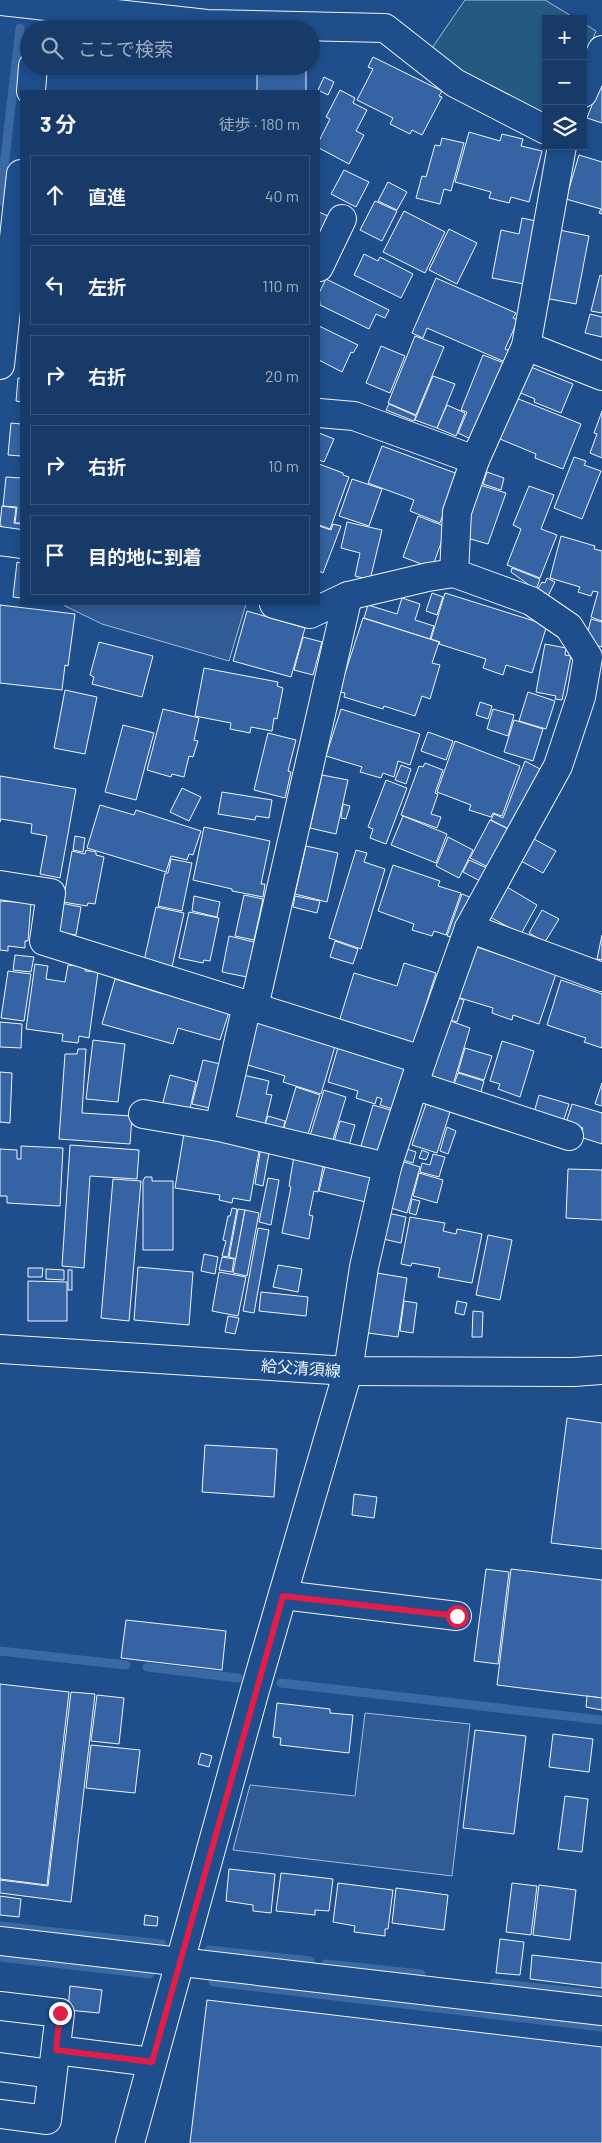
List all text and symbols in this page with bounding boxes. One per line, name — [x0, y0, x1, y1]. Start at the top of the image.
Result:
map controls — [542, 15, 587, 150]
button: + — [542, 15, 587, 60]
search box — [20, 20, 320, 75]
icon: search — [38, 34, 66, 62]
text: ここで検索 — [78, 37, 173, 60]
button: − — [542, 60, 587, 105]
button: layers — [542, 105, 587, 150]
text: 3 分 — [40, 111, 77, 136]
text: 徒歩 · 180 m — [219, 114, 300, 133]
icon: ahead — [41, 181, 69, 209]
text: 直進 — [88, 185, 126, 208]
text: 40 m — [265, 186, 299, 205]
icon: left — [41, 271, 69, 299]
text: 左折 — [88, 275, 126, 298]
text: 110 m — [262, 276, 299, 295]
icon: right — [41, 361, 69, 389]
text: 右折 — [88, 365, 126, 388]
text: 20 m — [265, 366, 299, 385]
icon: right — [41, 451, 69, 479]
text: 右折 — [88, 455, 126, 478]
text: 10 m — [268, 456, 299, 475]
icon: arrive — [41, 541, 69, 569]
text: 目的地に到着 — [88, 545, 202, 568]
street label: 給父清須線 — [260, 1355, 342, 1380]
route start — [446, 1605, 469, 1628]
route end — [49, 2002, 72, 2025]

